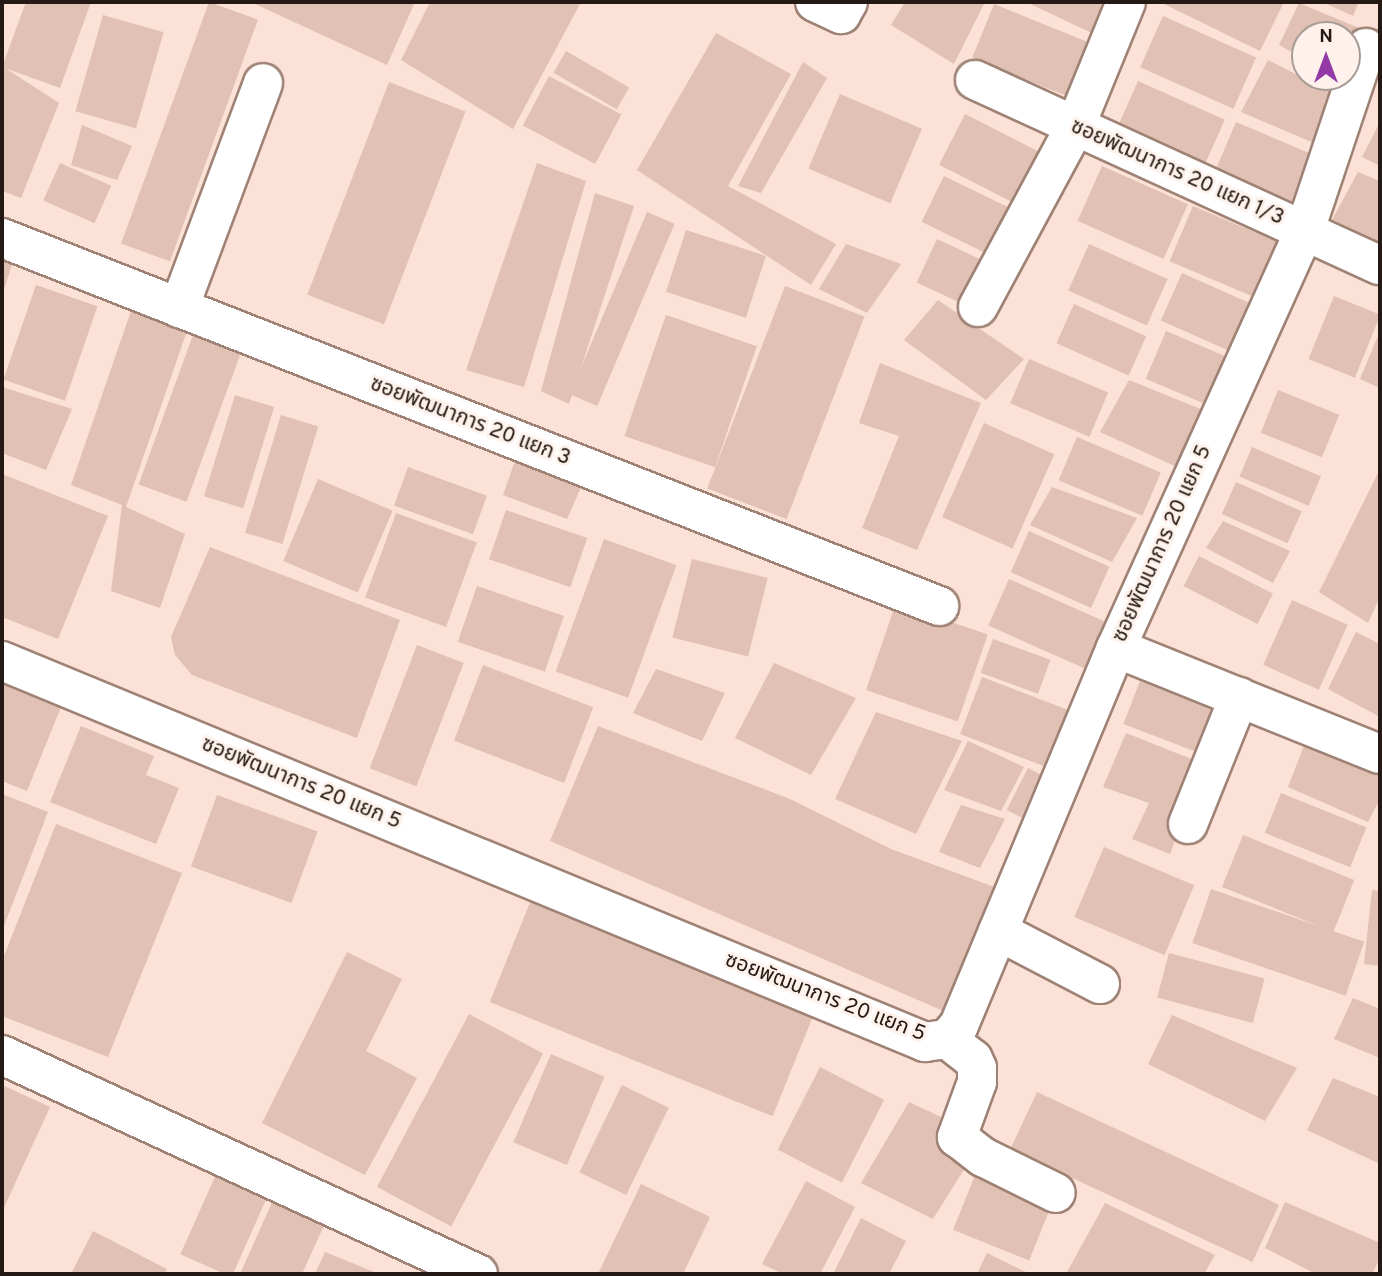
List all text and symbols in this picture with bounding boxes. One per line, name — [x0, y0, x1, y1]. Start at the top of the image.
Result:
north arrow — [1291, 21, 1361, 91]
text: N — [1319, 25, 1333, 49]
street label: ซอยพัฒนาการ 20 แยก 1/3 — [1066, 115, 1288, 231]
street label: ซอยพัฒนาการ 20 แยก 3 — [366, 372, 574, 472]
street label: ซอยพัฒนาการ 20 แยก 5 — [1108, 442, 1218, 646]
street label: ซอยพัฒนาการ 20 แยก 5 — [197, 732, 405, 836]
street label: ซอยพัฒนาการ 20 แยก 5 — [721, 948, 929, 1048]

